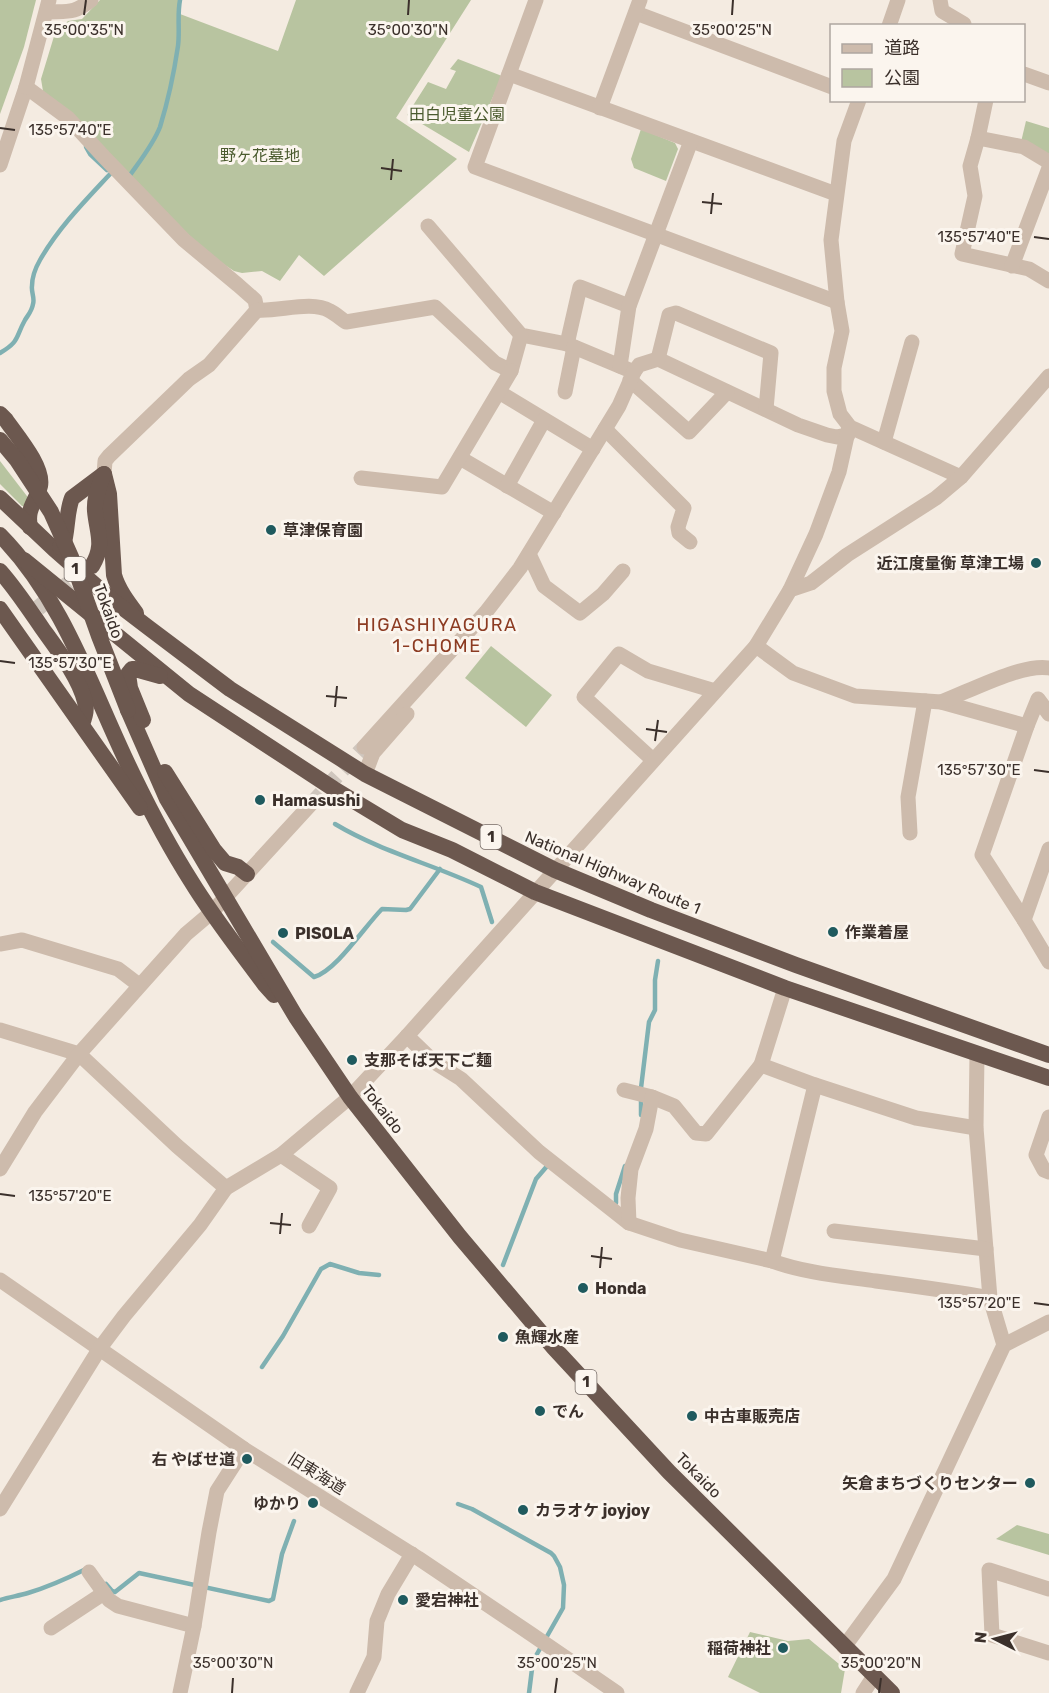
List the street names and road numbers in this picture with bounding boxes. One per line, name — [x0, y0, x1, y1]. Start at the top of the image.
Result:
road number: 1 — [64, 557, 86, 581]
street label: Tokaido — [90, 581, 127, 641]
road number: 1 — [480, 825, 502, 849]
street label: National Highway Route 1 — [522, 827, 703, 918]
street label: Tokaido — [358, 1081, 407, 1137]
road number: 1 — [576, 1370, 596, 1394]
street label: 旧東海道 — [285, 1448, 349, 1498]
street label: Tokaido — [672, 1449, 725, 1502]

